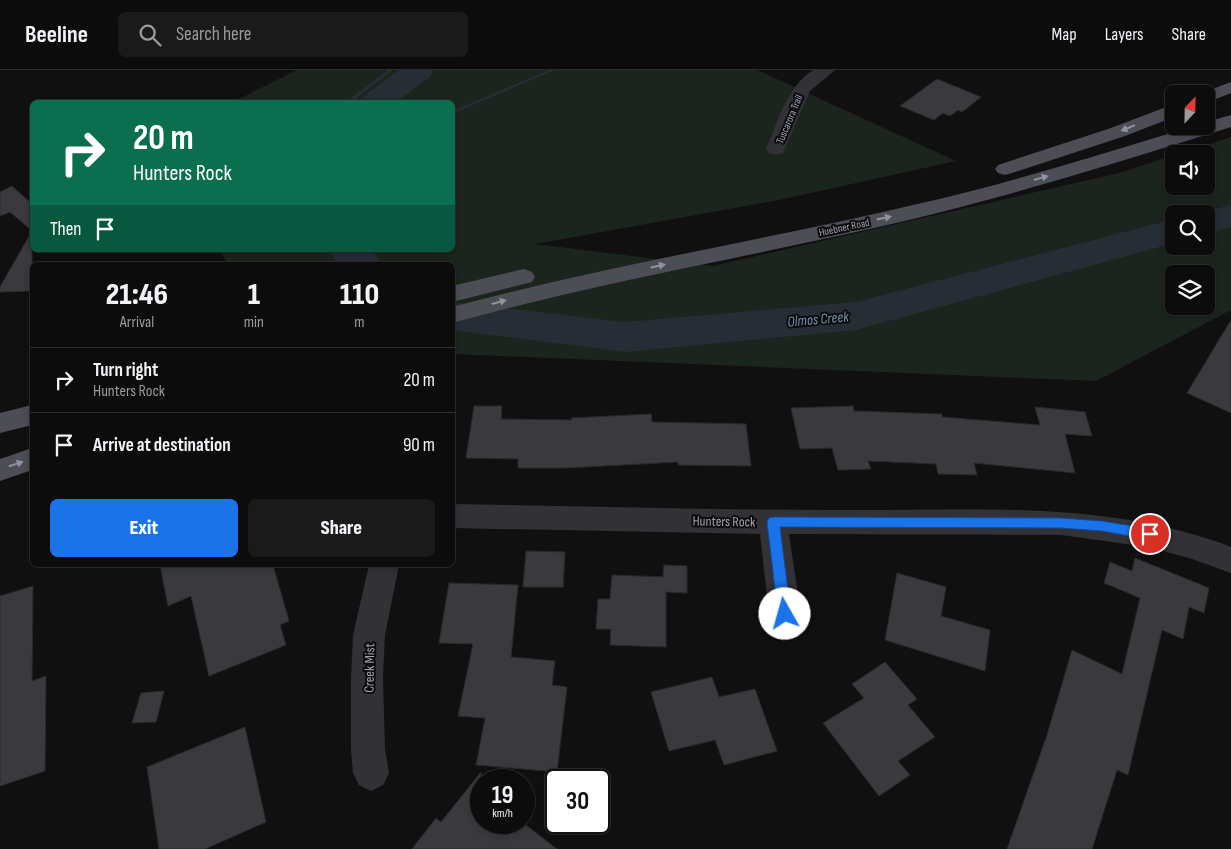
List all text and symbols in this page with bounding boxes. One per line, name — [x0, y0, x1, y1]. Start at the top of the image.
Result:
search box — [118, 12, 468, 57]
text: Beeline — [25, 20, 88, 49]
icon: search — [136, 21, 164, 49]
text: Search here — [176, 23, 251, 46]
text: Map — [1052, 24, 1077, 45]
text: Layers — [1105, 24, 1144, 45]
text: Share — [1172, 24, 1206, 45]
north arrow — [1165, 85, 1215, 135]
map controls — [1165, 85, 1215, 315]
street label: Tuscarora Trail — [773, 93, 806, 146]
text: 20 m — [133, 117, 194, 160]
icon: right — [50, 120, 115, 185]
one-way arrow — [1121, 125, 1136, 132]
button: sound — [1165, 145, 1215, 195]
text: Hunters Rock — [133, 160, 232, 187]
one-way arrow — [1034, 173, 1049, 181]
button: search — [1165, 205, 1215, 255]
one-way arrow — [876, 214, 892, 222]
icon: arrive — [91, 215, 119, 243]
street label: Huebner Road — [818, 216, 871, 239]
text: Then — [50, 218, 81, 241]
one-way arrow — [650, 262, 665, 270]
button: layers — [1165, 265, 1215, 315]
text: 21:46 — [106, 277, 168, 313]
text: 1 — [248, 277, 260, 313]
text: 110 — [340, 277, 379, 313]
one-way arrow — [492, 298, 507, 306]
water label: Olmos Creek — [787, 307, 850, 332]
text: Arrival — [120, 313, 154, 332]
text: min — [244, 313, 264, 332]
text: m — [354, 313, 365, 332]
text: Turn right — [93, 359, 158, 382]
icon: right — [50, 366, 78, 394]
text: 20 m — [403, 369, 435, 392]
text: Hunters Rock — [93, 382, 165, 401]
icon: arrive — [50, 431, 78, 459]
text: Arrive at destination — [93, 434, 231, 457]
text: 90 m — [403, 434, 435, 457]
one-way arrow — [9, 460, 24, 468]
button: Exit — [50, 499, 238, 557]
button: Share — [248, 499, 435, 557]
street label: Hunters Rock — [692, 512, 756, 531]
pin — [1129, 513, 1171, 555]
icon: arrive — [1136, 520, 1164, 548]
position arrow — [758, 587, 810, 639]
street label: Creek Mist — [361, 643, 378, 693]
speed limit sign: 30 — [545, 769, 610, 834]
text: 19 — [492, 780, 513, 811]
text: km/h — [492, 806, 513, 821]

